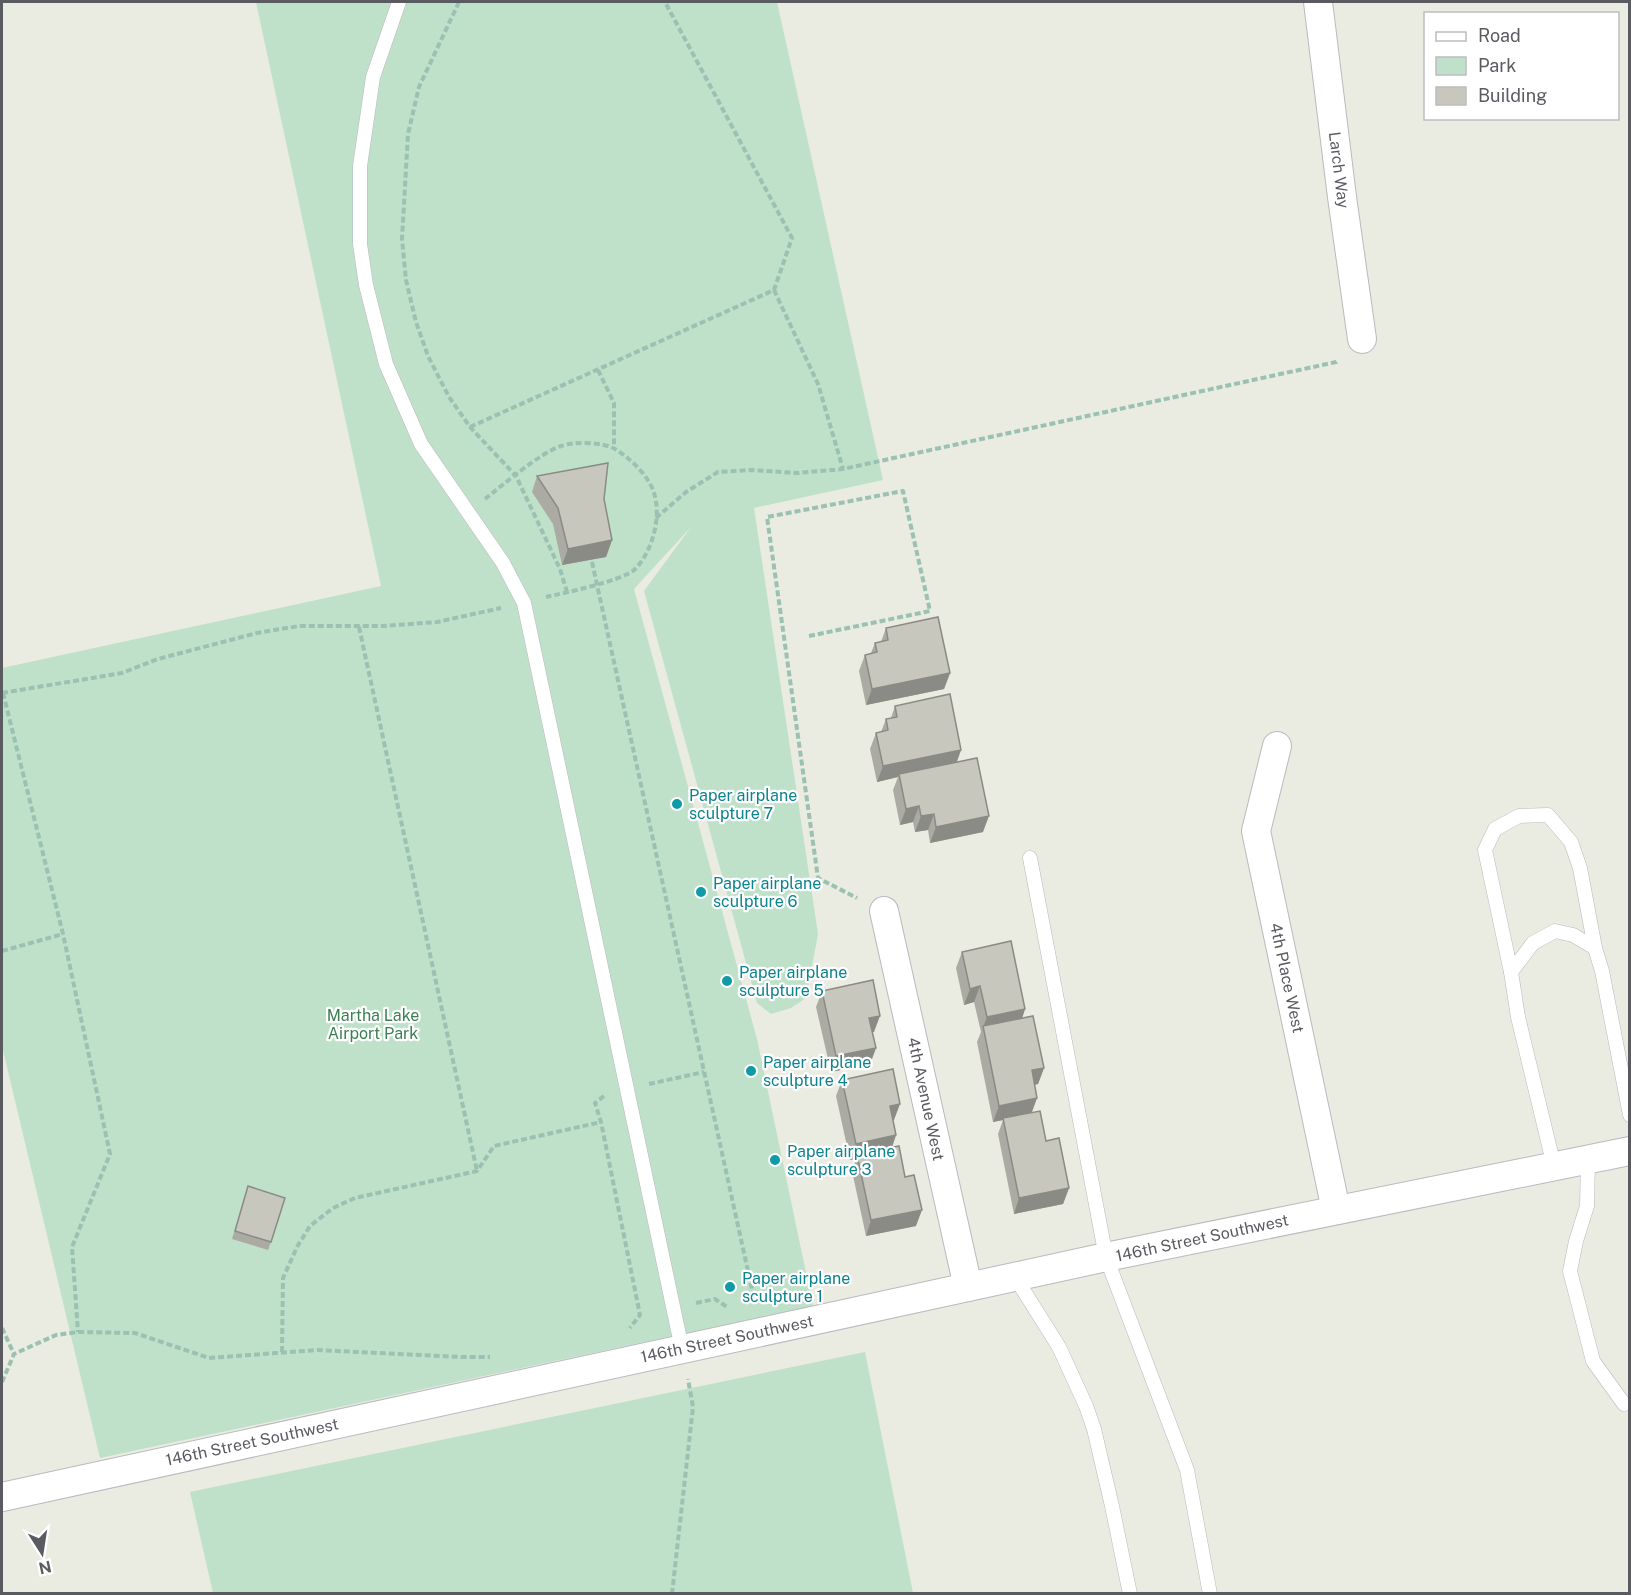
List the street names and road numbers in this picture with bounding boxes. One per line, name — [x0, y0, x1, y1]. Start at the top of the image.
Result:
street label: Larch Way — [1325, 131, 1353, 210]
street label: 4th Place West — [1266, 921, 1308, 1035]
street label: 4th Avenue West — [904, 1036, 948, 1162]
street label: 146th Street Southwest — [1114, 1210, 1290, 1266]
street label: 146th Street Southwest — [639, 1311, 815, 1367]
street label: 146th Street Southwest — [164, 1414, 340, 1470]

